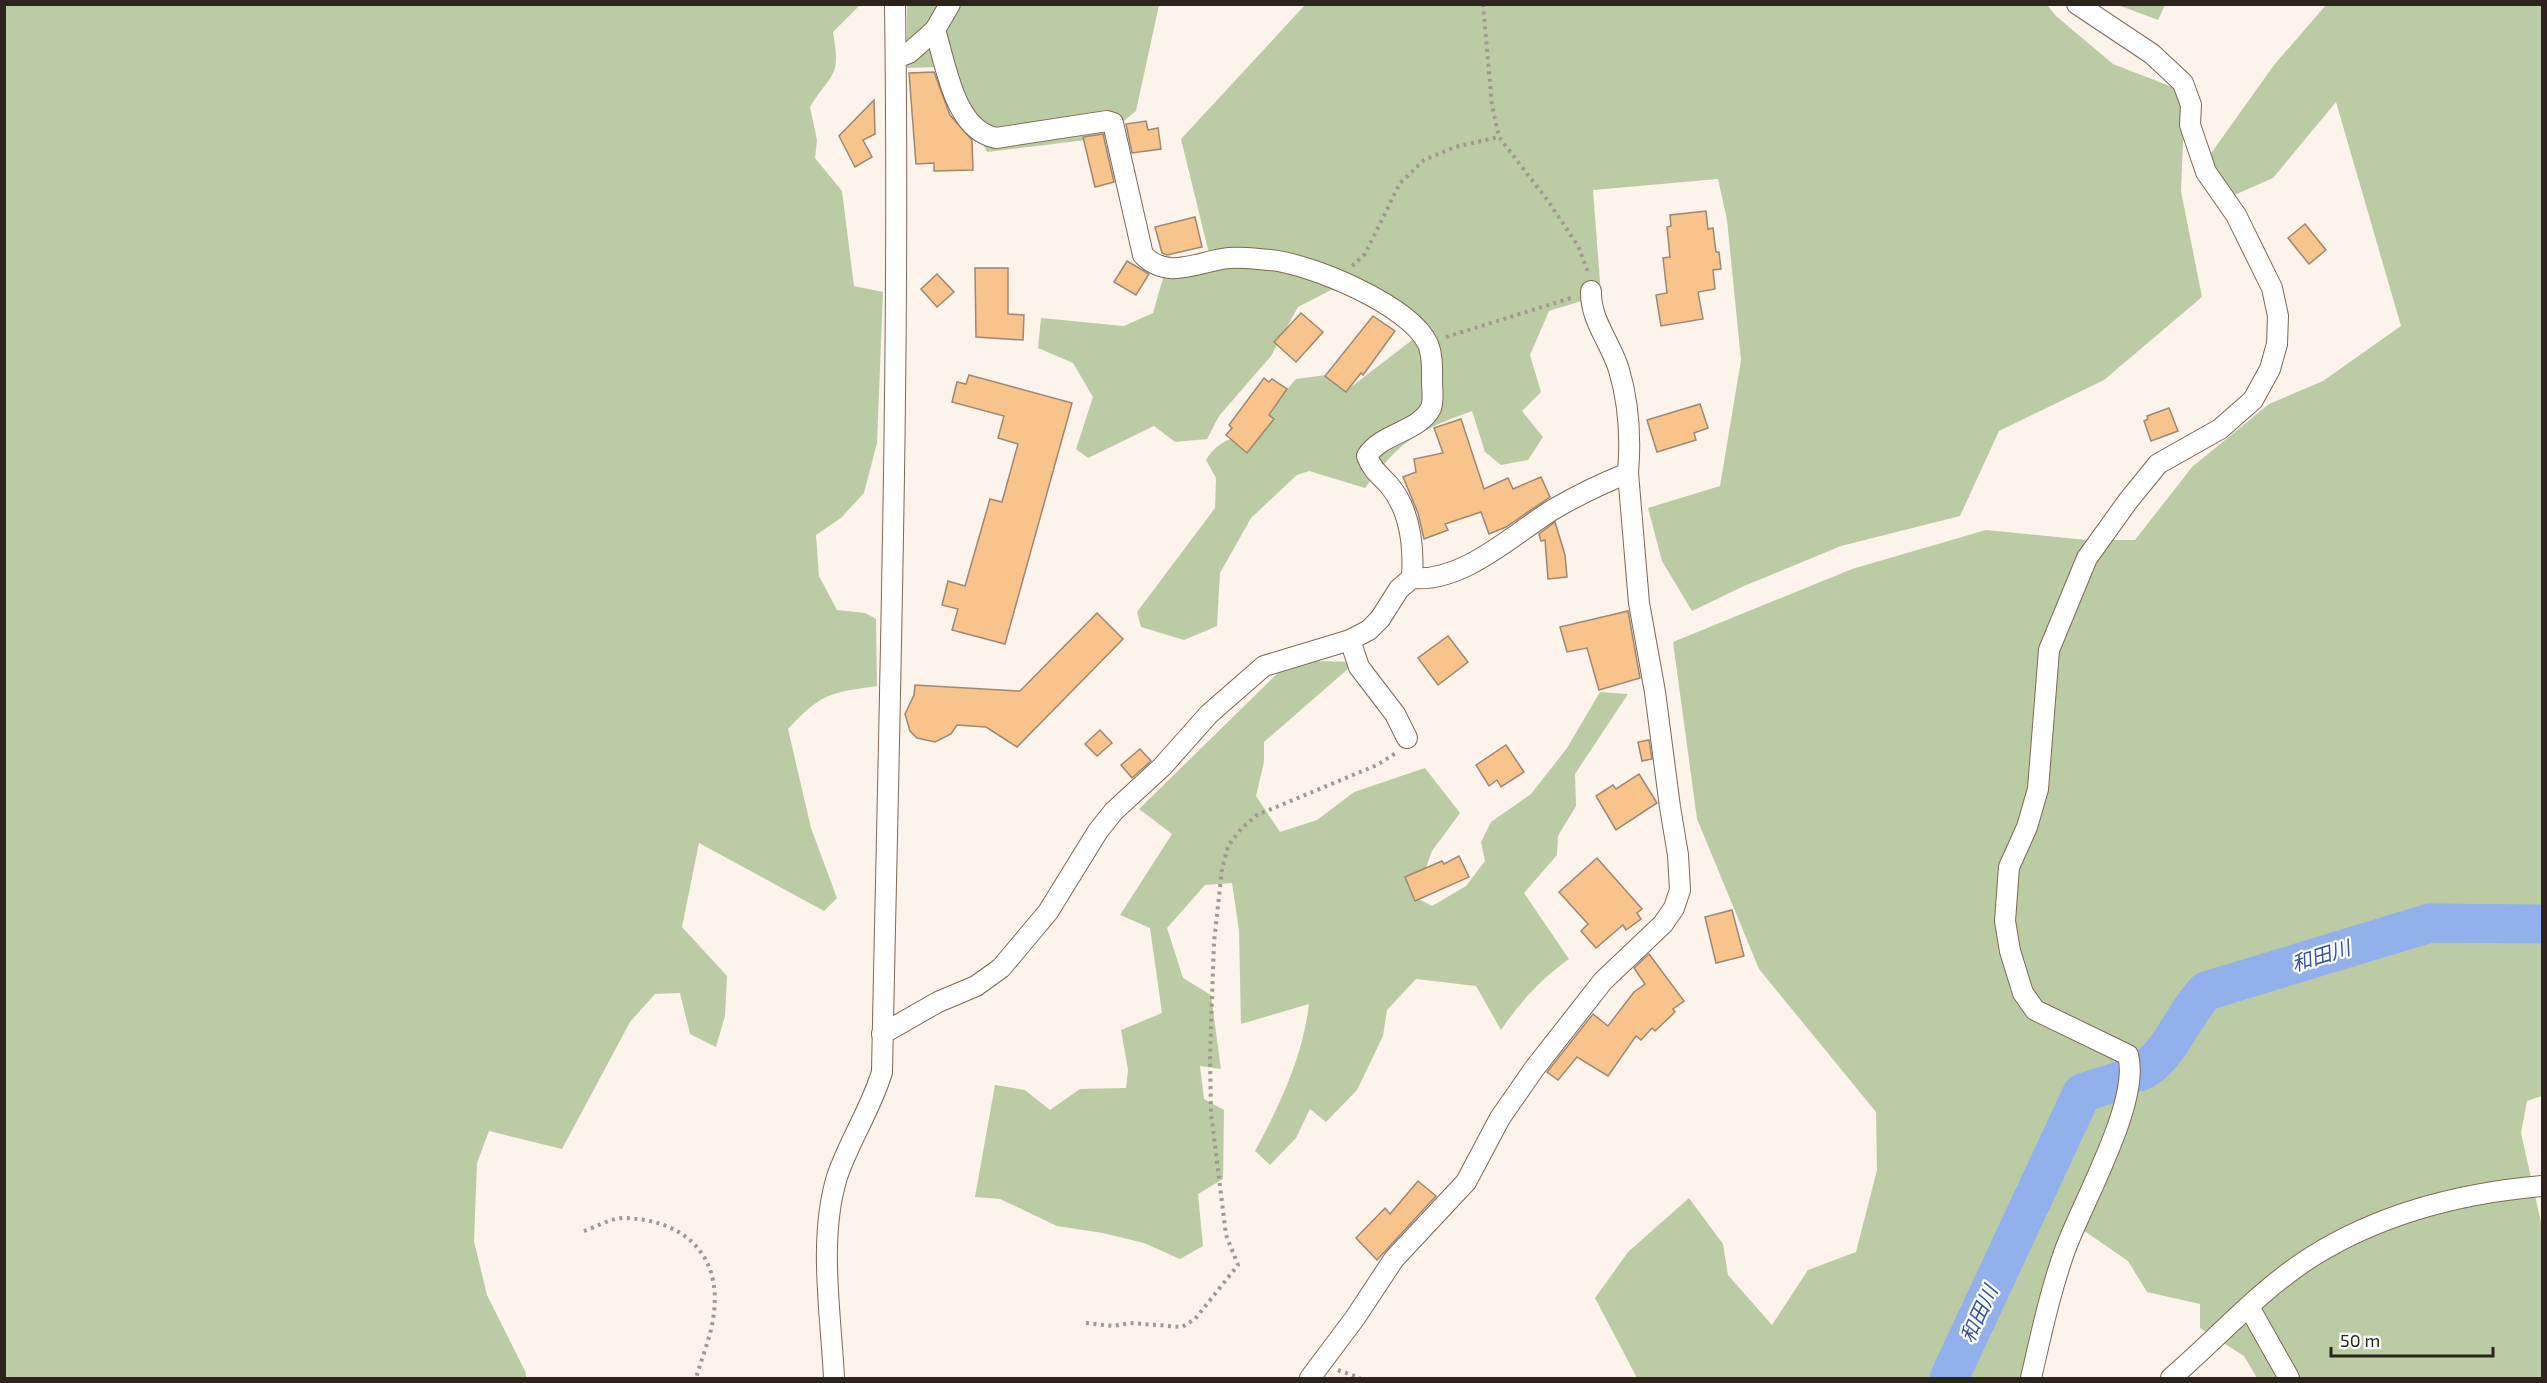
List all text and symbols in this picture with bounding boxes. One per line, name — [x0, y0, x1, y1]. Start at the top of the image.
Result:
water label: 和田川 — [2289, 934, 2355, 975]
water label: 和田川 — [1955, 1280, 2002, 1346]
scale bar — [2331, 1320, 2493, 1358]
text: 50 m — [2340, 1329, 2380, 1351]

